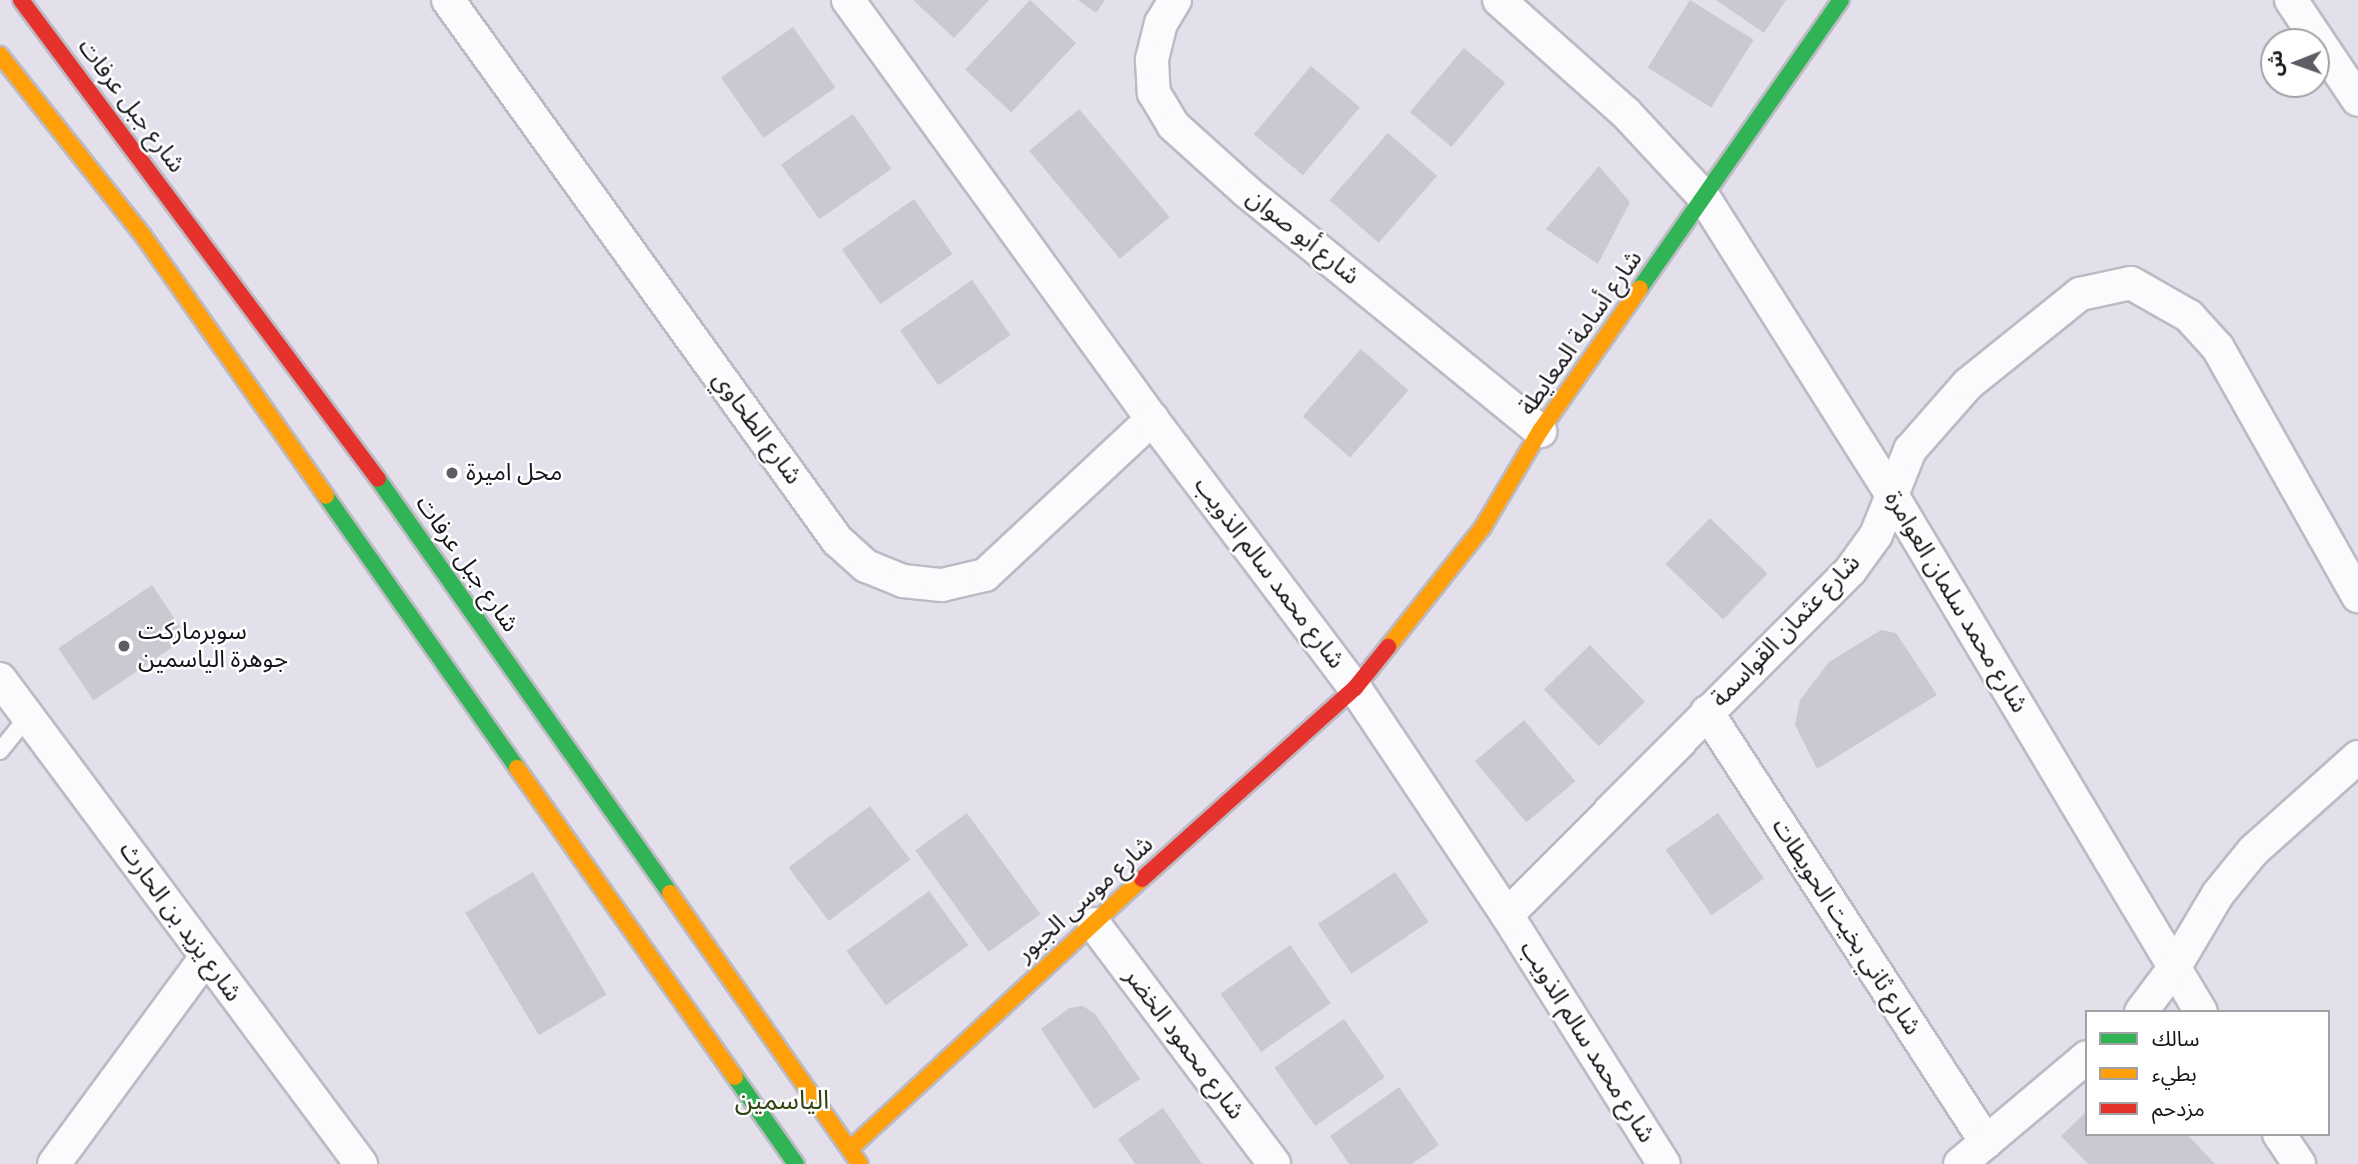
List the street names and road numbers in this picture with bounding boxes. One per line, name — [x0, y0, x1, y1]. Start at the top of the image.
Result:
street label: شارع جبل عرفات — [71, 33, 191, 179]
street label: شارع أبو صوان — [1241, 183, 1365, 291]
street label: شارع أسامة المعايطة — [1513, 245, 1649, 421]
street label: شارع الطحاوي — [706, 366, 808, 490]
street label: شارع محمد سالم الذويب — [1188, 472, 1350, 674]
street label: شارع محمد سلمان العوامرة — [1878, 486, 2034, 718]
street label: شارع جبل عرفات — [409, 490, 525, 638]
street label: شارع عثمان القواسمة — [1706, 549, 1866, 713]
street label: شارع ثاني بخيت الحويطات — [1765, 813, 1927, 1041]
street label: شارع موسى الجبور — [1011, 830, 1159, 968]
street label: شارع يزيد بن الحارث — [112, 837, 248, 1007]
street label: شارع محمد سالم الذويب — [1513, 936, 1661, 1148]
street label: شارع محمود الخضر — [1118, 963, 1250, 1125]

